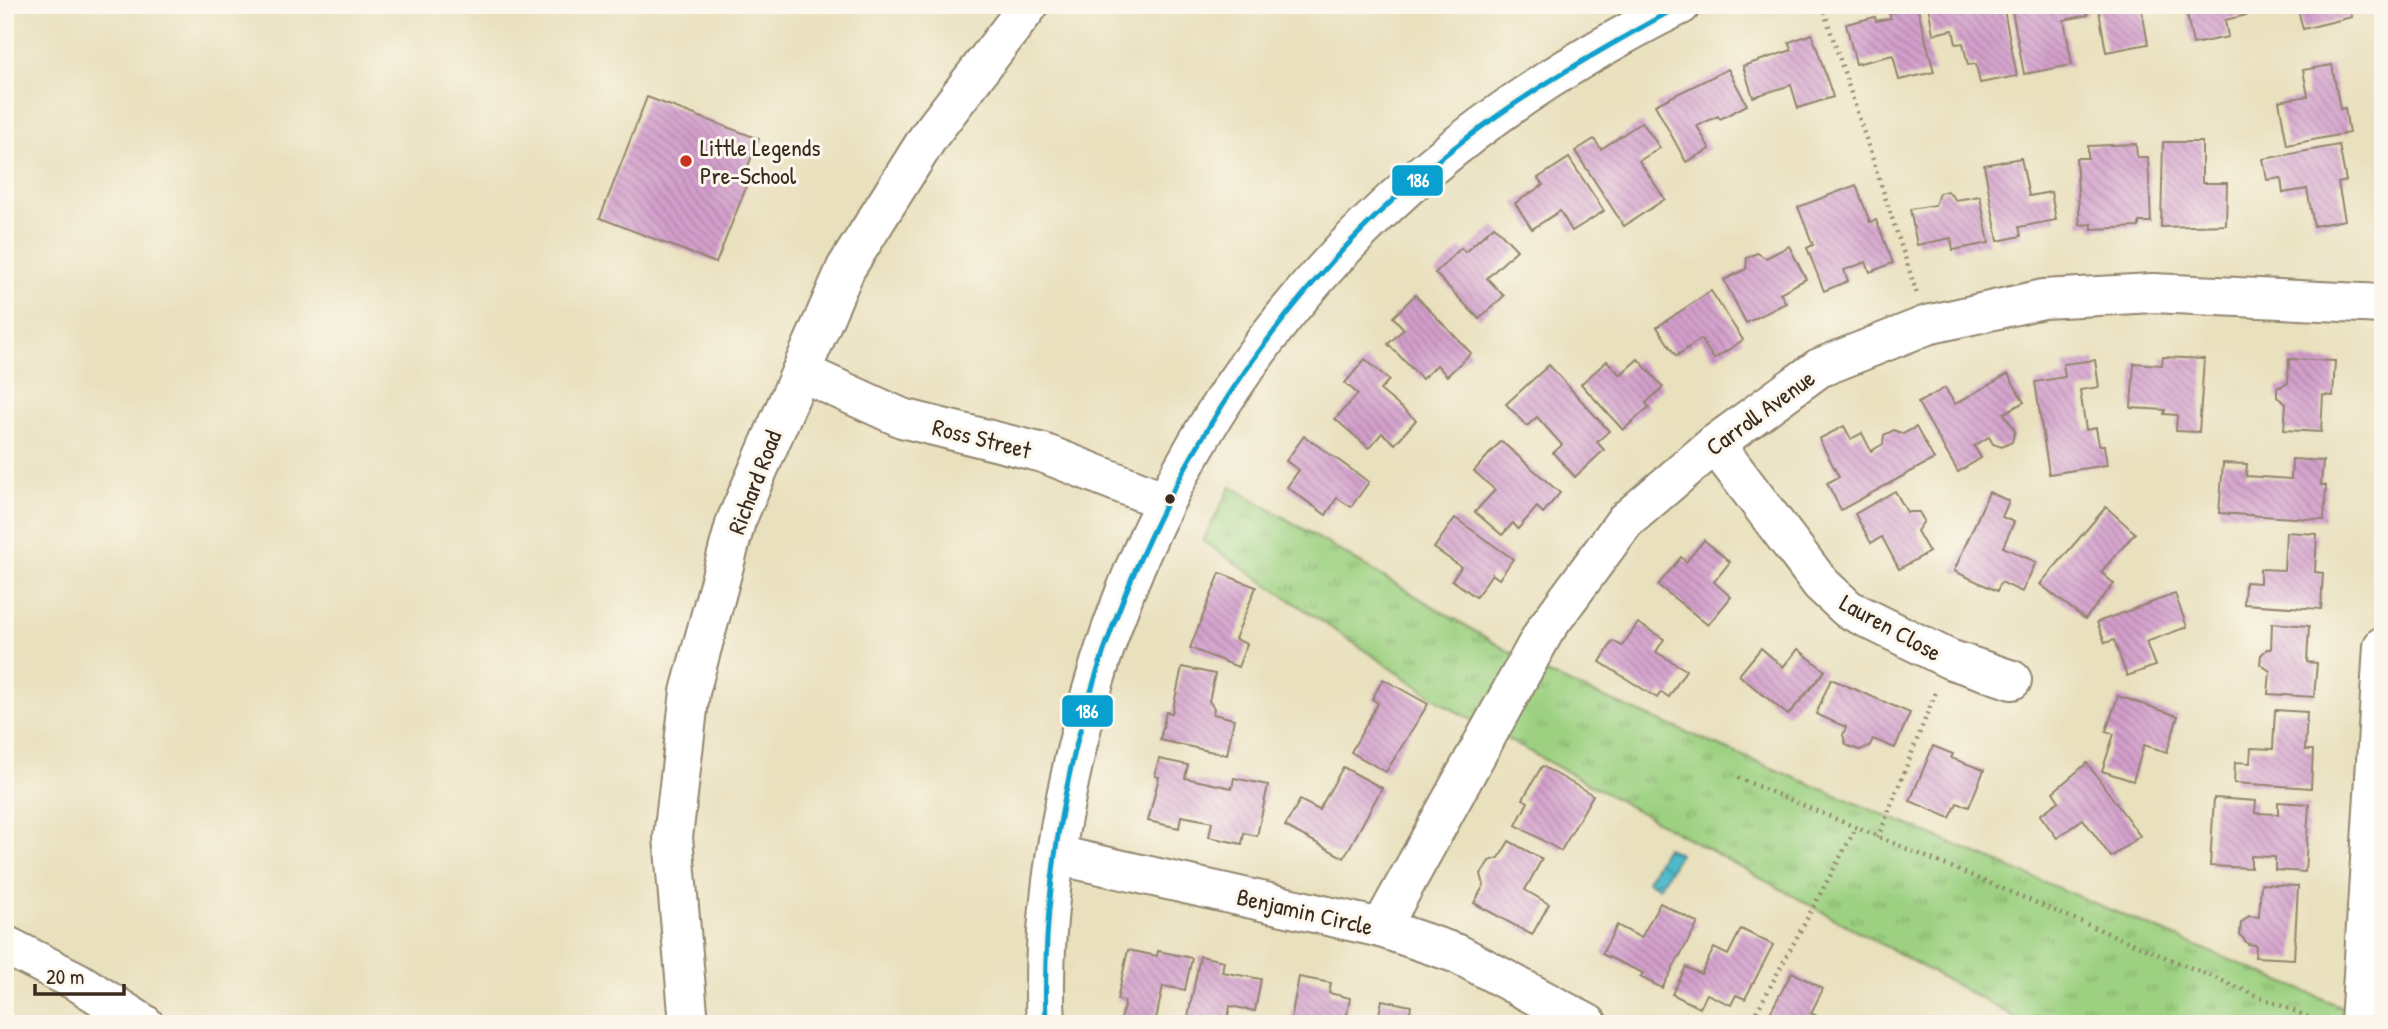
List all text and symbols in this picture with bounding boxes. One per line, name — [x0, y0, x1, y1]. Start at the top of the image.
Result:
place label: Little Legends Pre-School — [700, 131, 820, 191]
marker: Little Legends Pre-School — [678, 153, 694, 169]
line badge: 186 — [1391, 164, 1444, 197]
text: 186 — [1407, 167, 1430, 193]
street label: Carroll Avenue — [1699, 361, 1821, 462]
street label: Ross Street — [929, 410, 1035, 466]
street label: Richard Road — [720, 426, 788, 538]
unlabelled marker — [1163, 492, 1177, 506]
street label: Lauren Close — [1835, 586, 1948, 668]
line badge: 186 — [1061, 694, 1114, 728]
text: 186 — [1076, 698, 1099, 724]
street label: Benjamin Circle — [1234, 880, 1377, 942]
scale bar — [35, 952, 124, 996]
text: 20 m — [46, 962, 84, 991]

